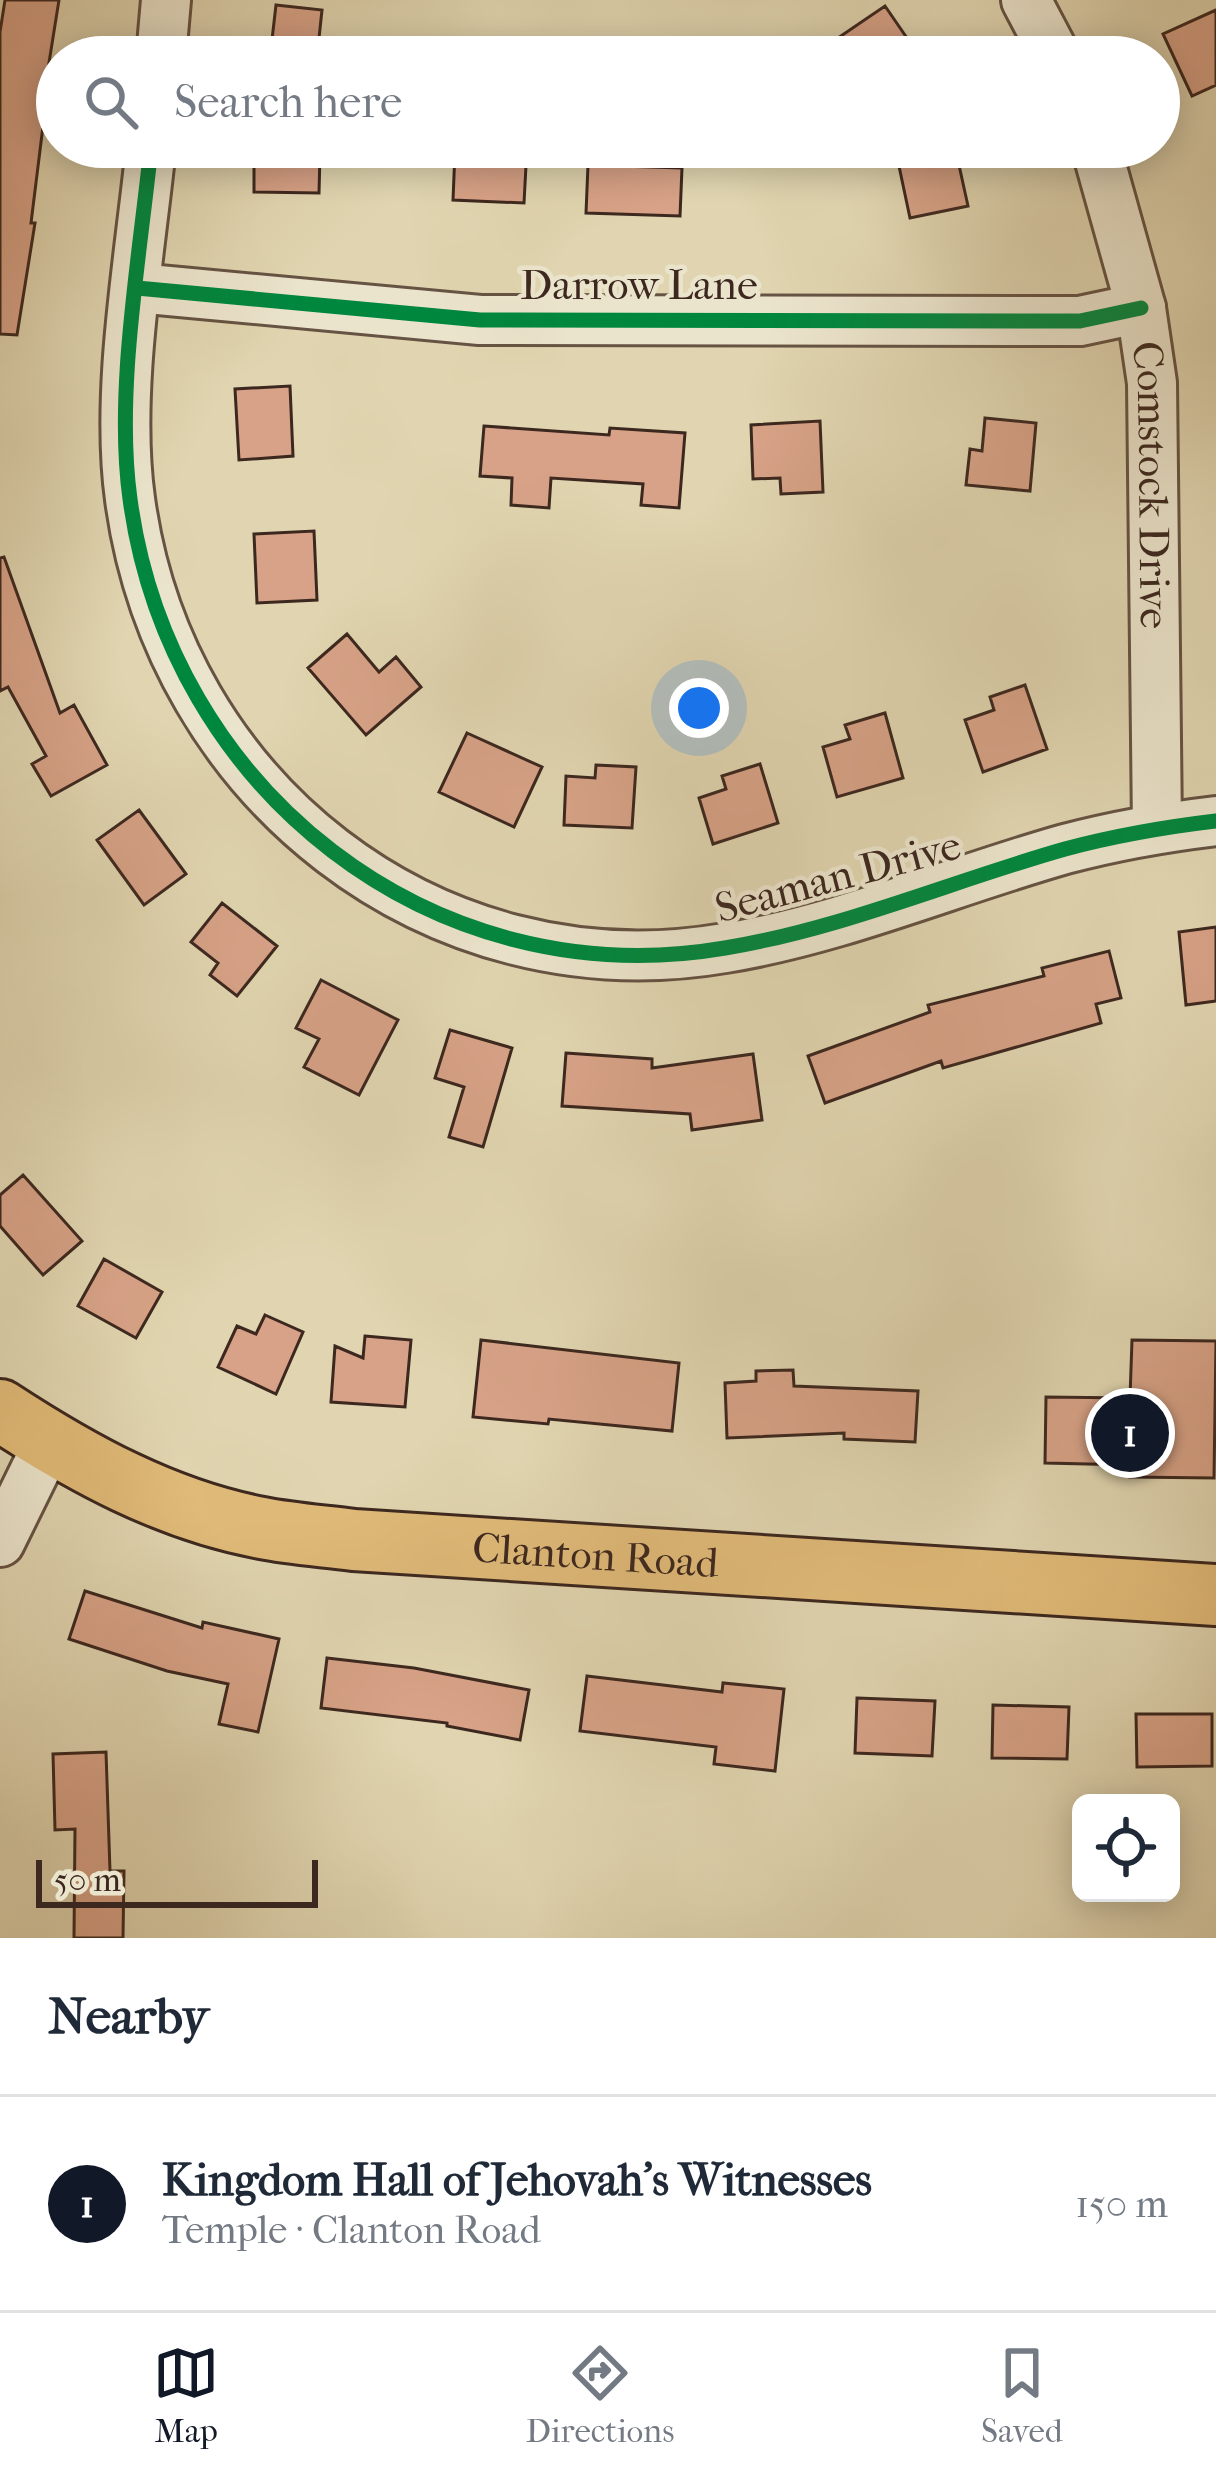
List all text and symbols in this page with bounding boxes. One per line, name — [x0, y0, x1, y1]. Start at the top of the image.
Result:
search box — [36, 36, 1180, 168]
icon: search — [78, 69, 144, 135]
text: Search here — [174, 76, 402, 129]
street label: Darrow Lane — [520, 261, 758, 310]
street label: Comstock Drive — [1122, 338, 1179, 629]
your location — [669, 678, 729, 738]
street label: Seaman Drive — [710, 821, 966, 933]
pin: 1 — [1091, 1388, 1169, 1478]
street label: Clanton Road — [471, 1523, 721, 1588]
map controls — [1072, 1794, 1180, 1902]
button: locate — [1072, 1794, 1180, 1902]
scale bar — [36, 1854, 318, 1907]
text: 50 m — [54, 1861, 121, 1900]
text: Nearby — [48, 1986, 209, 2046]
text: Kingdom Hall of Jehovah’s Witnesses — [162, 2154, 872, 2207]
text: 1 — [80, 2181, 94, 2227]
text: 150 m — [1075, 2181, 1168, 2227]
text: Temple · Clanton Road — [162, 2207, 541, 2253]
tab: Map — [153, 2340, 219, 2451]
tab: Directions — [526, 2340, 674, 2451]
tab: Saved — [981, 2340, 1063, 2451]

